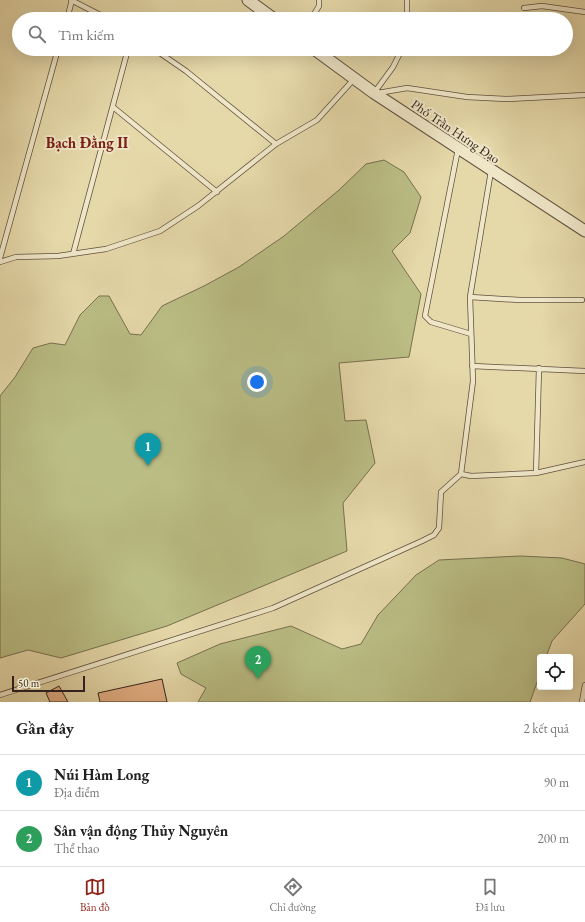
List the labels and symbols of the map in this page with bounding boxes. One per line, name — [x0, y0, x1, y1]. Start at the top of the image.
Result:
street label: Phố Trần Hưng Đạo — [408, 95, 503, 167]
district label: Bạch Đằng II — [46, 133, 129, 152]
your location — [247, 372, 267, 392]
pin: 1 — [135, 433, 161, 466]
pin: 2 — [245, 646, 271, 679]
scale bar — [12, 674, 85, 693]

